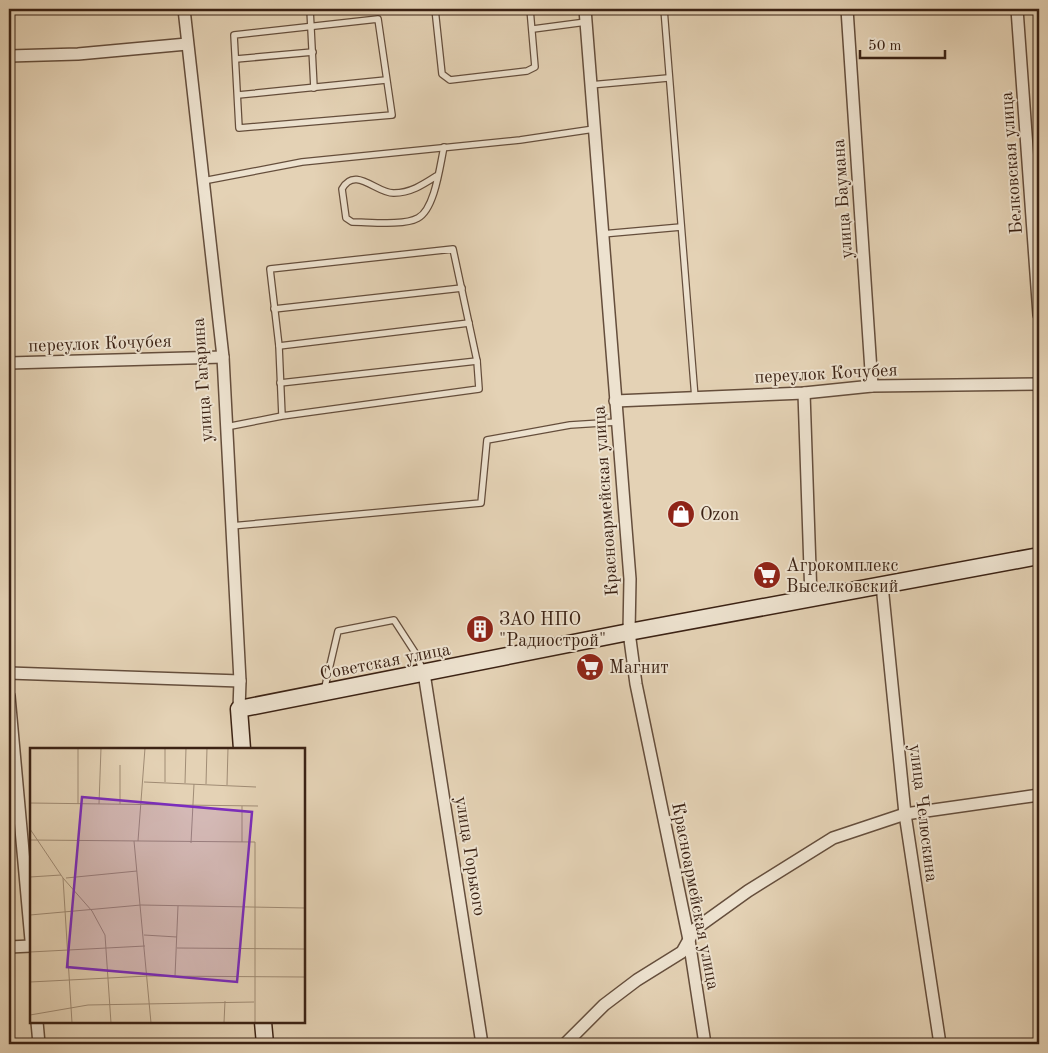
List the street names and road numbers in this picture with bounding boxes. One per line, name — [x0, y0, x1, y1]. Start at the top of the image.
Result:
street label: Белковская улица — [998, 91, 1026, 235]
street label: улица Баумана — [830, 138, 856, 260]
street label: улица Гагарина — [190, 317, 216, 443]
street label: переулок Кочубея — [28, 333, 172, 355]
street label: переулок Кочубея — [754, 361, 898, 387]
street label: Красноармейская улица — [590, 405, 622, 597]
street label: Советская улица — [318, 640, 452, 683]
street label: улица Челюскина — [906, 743, 940, 883]
street label: улица Горького — [452, 795, 488, 917]
street label: Красноармейская улица — [668, 801, 722, 992]

